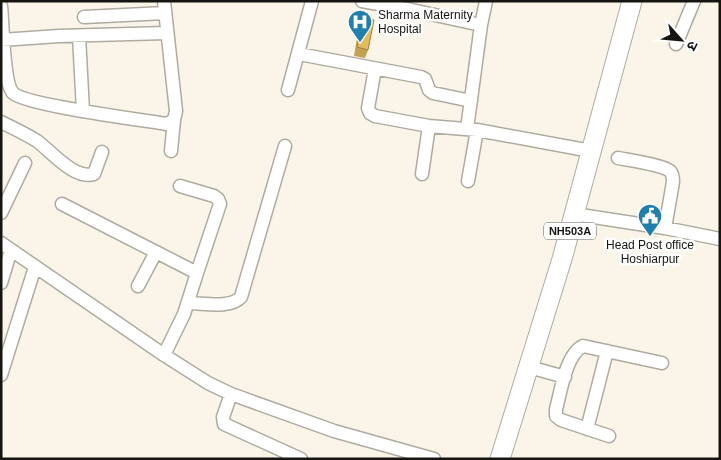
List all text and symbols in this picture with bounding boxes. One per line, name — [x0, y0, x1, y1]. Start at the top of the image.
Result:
place label: Sharma Maternity Hospital — [378, 8, 473, 36]
hospital icon: Sharma Maternity Hospital — [347, 9, 373, 43]
north arrow — [656, 15, 706, 65]
text: उ — [683, 39, 702, 54]
public building icon: Head Post office Hoshiarpur — [637, 203, 663, 237]
road number: NH503A — [544, 222, 596, 240]
place label: Head Post office Hoshiarpur — [606, 238, 694, 266]

